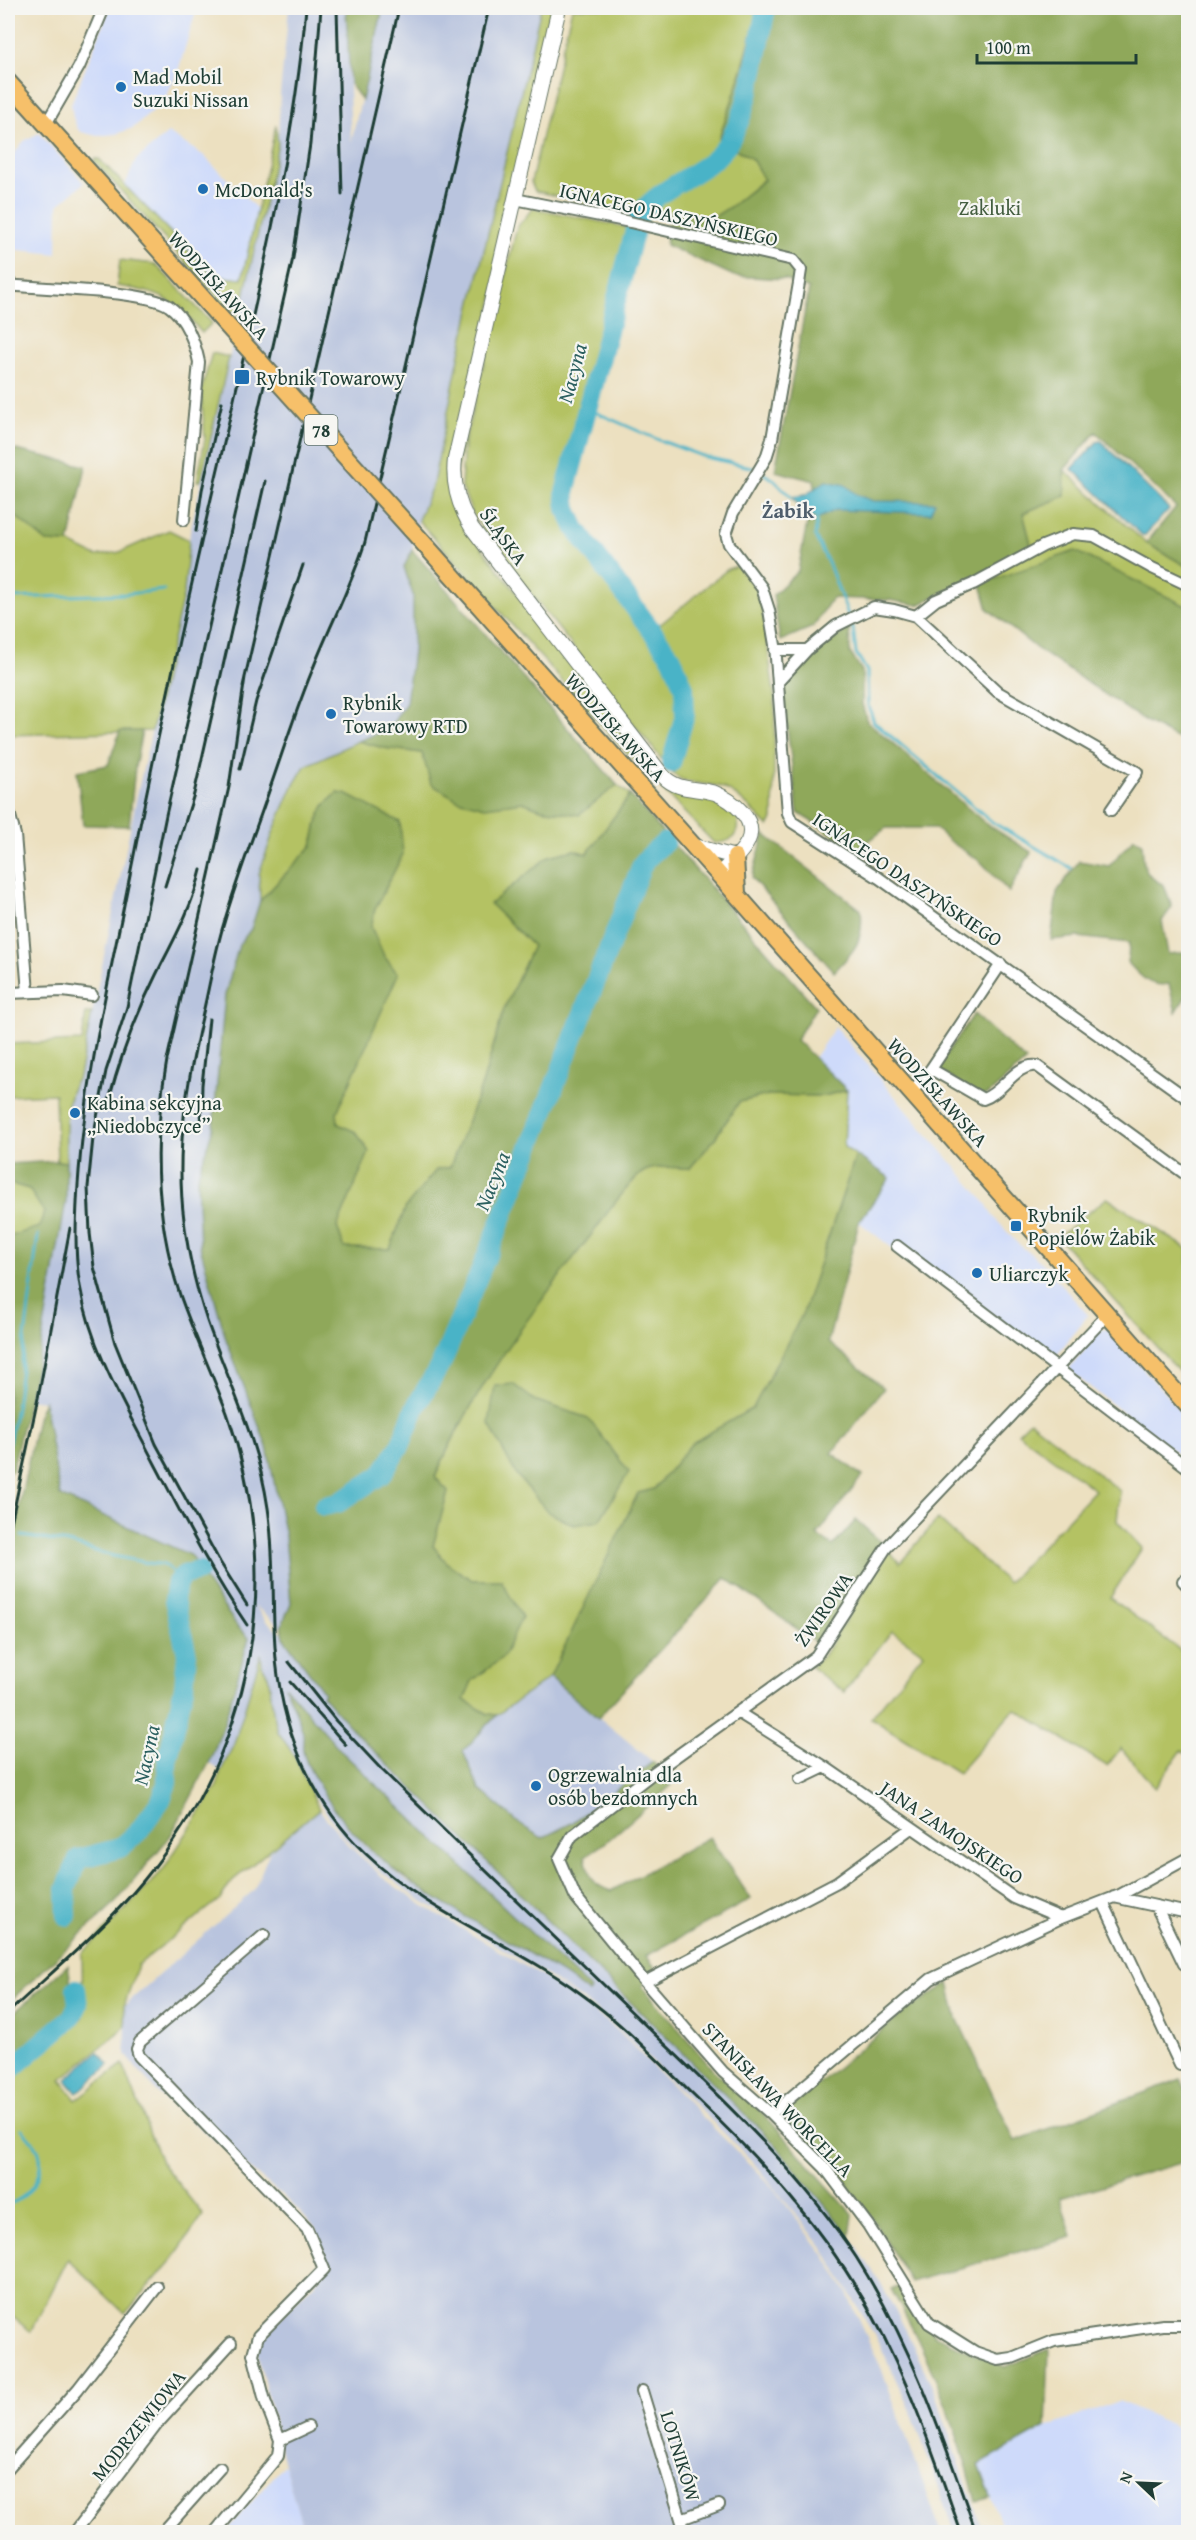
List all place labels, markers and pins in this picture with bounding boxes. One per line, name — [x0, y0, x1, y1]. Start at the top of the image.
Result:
place label: Mad Mobil Suzuki Nissan — [133, 62, 249, 114]
marker: Mad Mobil Suzuki Nissan — [114, 80, 128, 94]
place label: McDonald's — [215, 175, 313, 204]
marker: McDonald's — [196, 182, 210, 196]
place label: Rybnik Towarowy — [256, 363, 405, 392]
marker: Rybnik Towarowy — [233, 368, 251, 386]
place label: Rybnik Towarowy RTD — [343, 688, 468, 740]
marker: Rybnik Towarowy RTD — [324, 707, 338, 721]
place label: Kabina sekcyjna „Niedobczyce” — [87, 1088, 222, 1140]
marker: Kabina sekcyjna „Niedobczyce” — [68, 1106, 82, 1120]
place label: Rybnik Popielów Żabik — [1028, 1200, 1156, 1252]
marker: Rybnik Popielów Żabik — [1009, 1219, 1023, 1233]
place label: Uliarczyk — [989, 1259, 1069, 1288]
marker: Uliarczyk — [970, 1266, 984, 1280]
place label: Ogrzewalnia dla osób bezdomnych — [548, 1760, 698, 1812]
marker: Ogrzewalnia dla osób bezdomnych — [529, 1779, 543, 1793]

